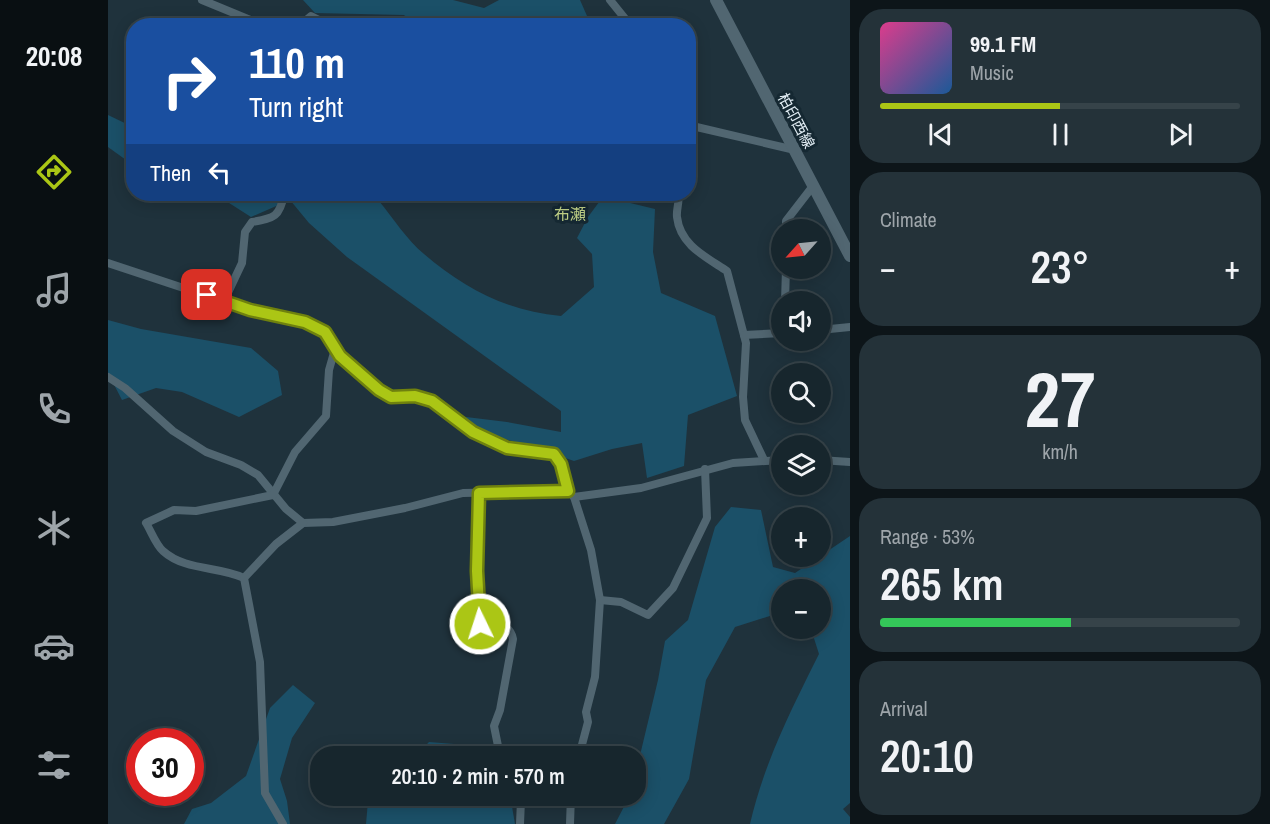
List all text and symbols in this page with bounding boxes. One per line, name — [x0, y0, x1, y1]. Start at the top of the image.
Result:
text: 99.1 FM — [970, 29, 1036, 59]
text: 110 m — [249, 35, 345, 91]
text: 20:08 — [26, 38, 82, 74]
icon: right — [150, 42, 228, 120]
text: Music — [970, 59, 1014, 86]
text: Turn right — [249, 89, 343, 125]
street label: 柏印西線 — [773, 89, 820, 152]
icon: previous — [924, 118, 957, 151]
icon: pause — [1044, 118, 1077, 151]
icon: next — [1164, 118, 1197, 151]
icon: directions — [33, 151, 75, 193]
icon: left — [203, 156, 236, 189]
text: Then — [150, 158, 191, 188]
district label: 布瀬 — [554, 203, 586, 225]
text: Climate — [880, 206, 937, 233]
north arrow — [771, 219, 831, 279]
map controls — [771, 219, 831, 639]
text: 23° — [1030, 236, 1090, 297]
text: − — [880, 245, 896, 289]
text: + — [1224, 245, 1240, 289]
icon: music — [33, 269, 75, 311]
pin — [181, 269, 232, 320]
icon: arrive — [190, 278, 223, 311]
button: sound — [771, 291, 831, 351]
text: 27 — [1024, 346, 1096, 451]
button: search — [771, 363, 831, 423]
icon: phone — [33, 388, 75, 430]
button: layers — [771, 435, 831, 495]
text: km/h — [1042, 438, 1078, 465]
icon: climate — [33, 507, 75, 549]
button: + — [771, 507, 831, 567]
text: Range · 53% — [880, 523, 975, 550]
text: 265 km — [880, 553, 1004, 614]
button: − — [771, 579, 831, 639]
position arrow — [448, 592, 512, 656]
icon: car — [33, 625, 75, 667]
text: Arrival — [880, 695, 927, 722]
text: 20:10 — [880, 725, 974, 786]
speed limit sign: 30 — [126, 728, 204, 806]
icon: filters — [33, 744, 75, 786]
text: 20:10 · 2 min · 570 m — [391, 761, 565, 791]

